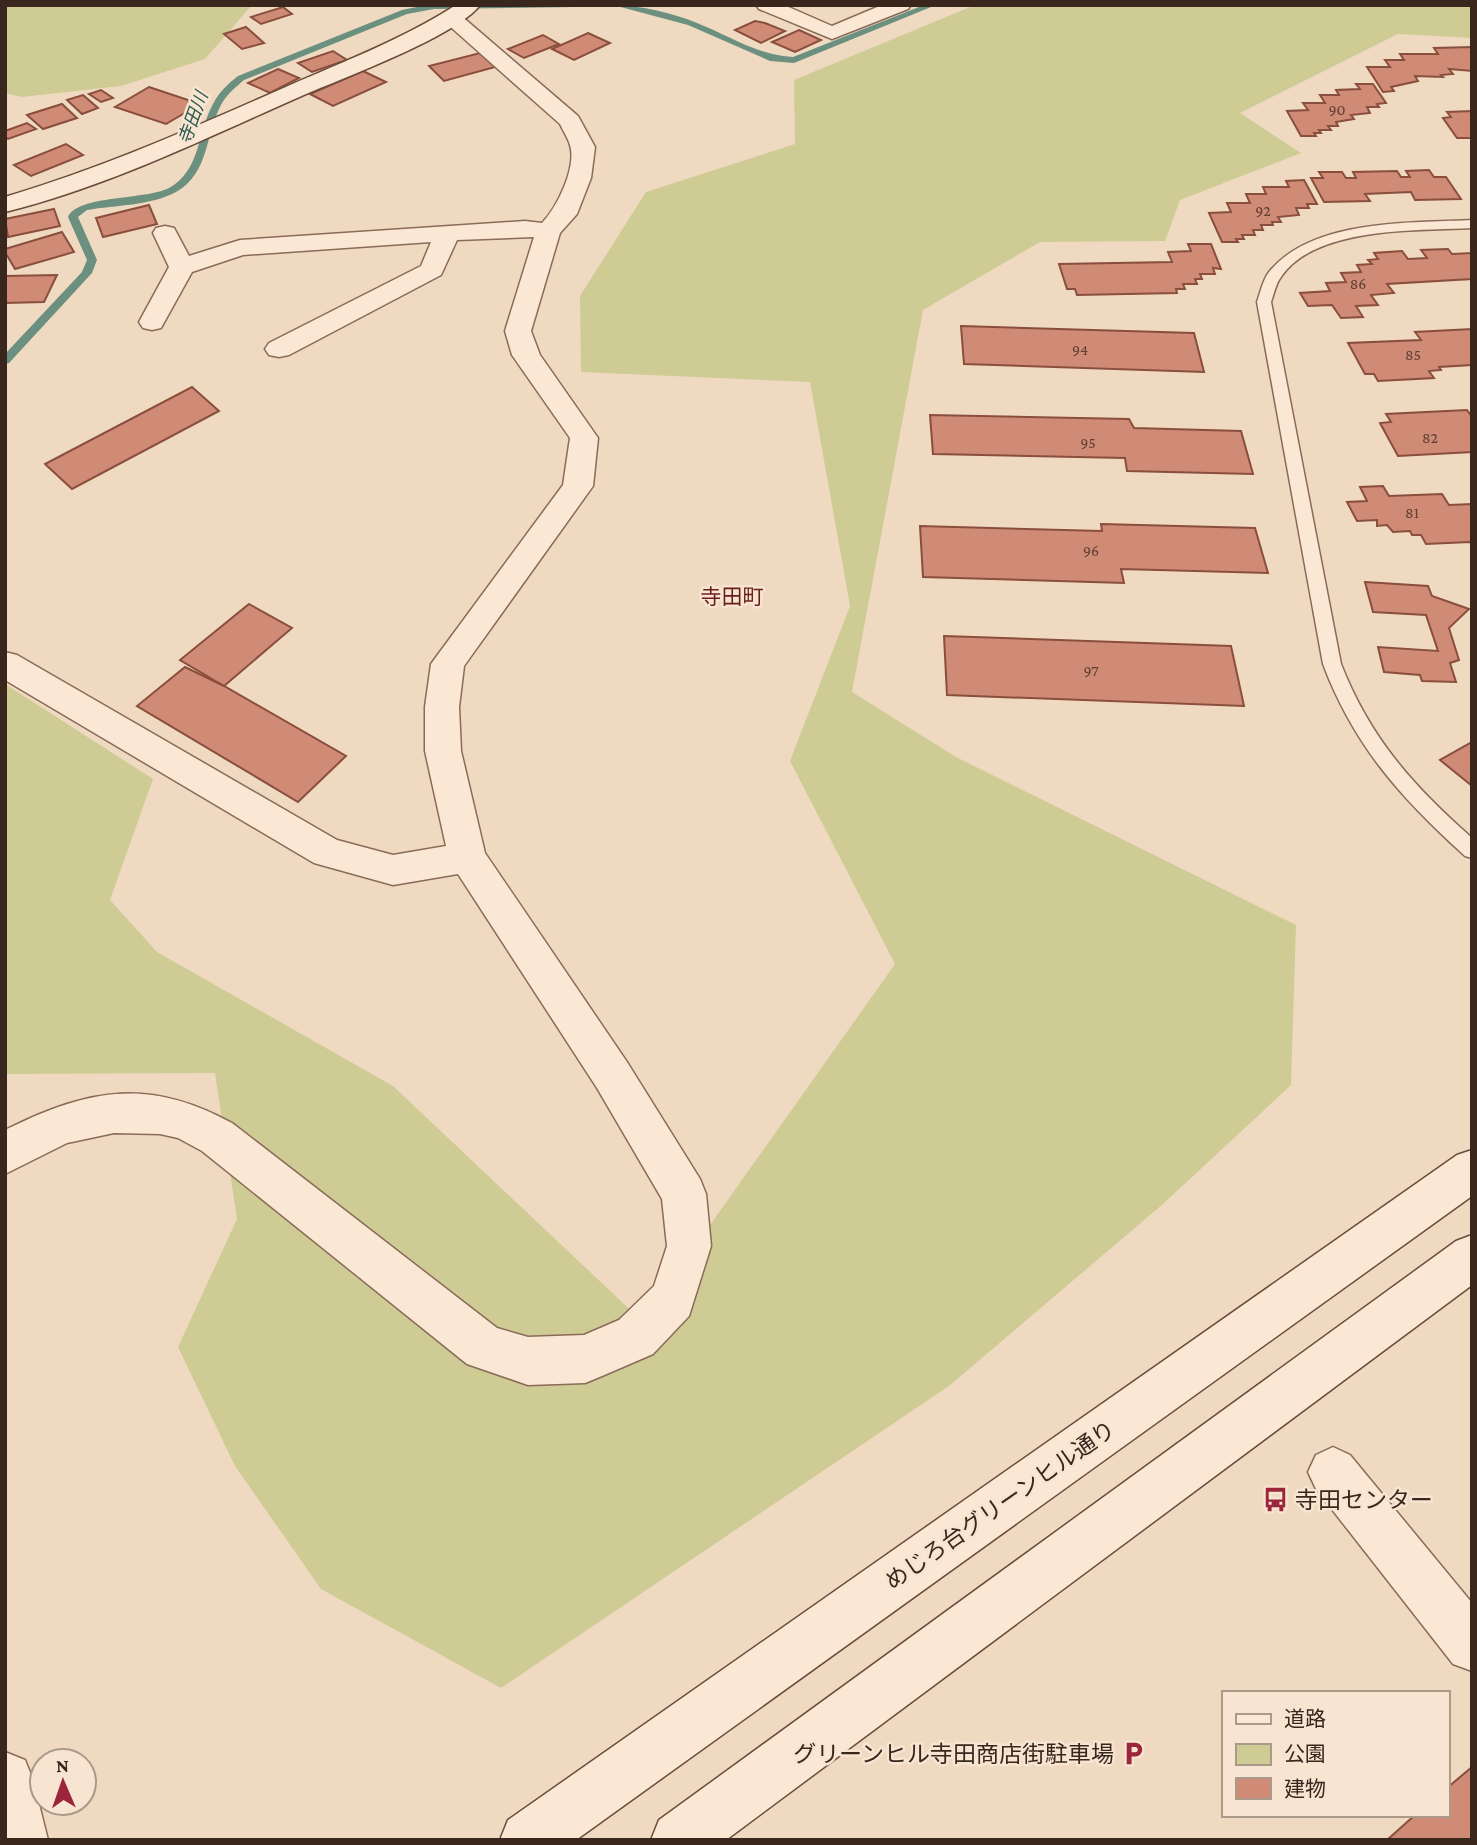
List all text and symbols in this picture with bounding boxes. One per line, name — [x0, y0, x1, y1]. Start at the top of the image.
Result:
water label: 寺田川 — [174, 87, 212, 147]
house number: 90 — [1328, 101, 1346, 118]
house number: 92 — [1255, 202, 1271, 219]
house number: 86 — [1350, 275, 1366, 292]
house number: 94 — [1072, 341, 1088, 358]
house number: 85 — [1405, 346, 1421, 363]
house number: 82 — [1422, 429, 1438, 446]
house number: 95 — [1080, 434, 1096, 451]
house number: 81 — [1405, 504, 1419, 521]
house number: 96 — [1083, 542, 1099, 559]
district label: 寺田町 — [701, 585, 764, 609]
house number: 97 — [1083, 662, 1099, 679]
street label: めじろ台グリーンヒル通り — [880, 1416, 1120, 1594]
bus stop icon: 寺田センター — [1261, 1486, 1289, 1514]
place label: 寺田センター — [1295, 1487, 1433, 1513]
legend — [1222, 1691, 1449, 1817]
text: 道路 — [1284, 1707, 1326, 1731]
parking icon: グリーンヒル寺田商店街駐車場 — [1120, 1740, 1148, 1768]
place label: グリーンヒル寺田商店街駐車場 — [793, 1741, 1114, 1767]
text: 公園 — [1284, 1742, 1326, 1766]
north arrow — [28, 1747, 98, 1817]
text: N — [56, 1755, 69, 1776]
text: 建物 — [1284, 1777, 1326, 1801]

